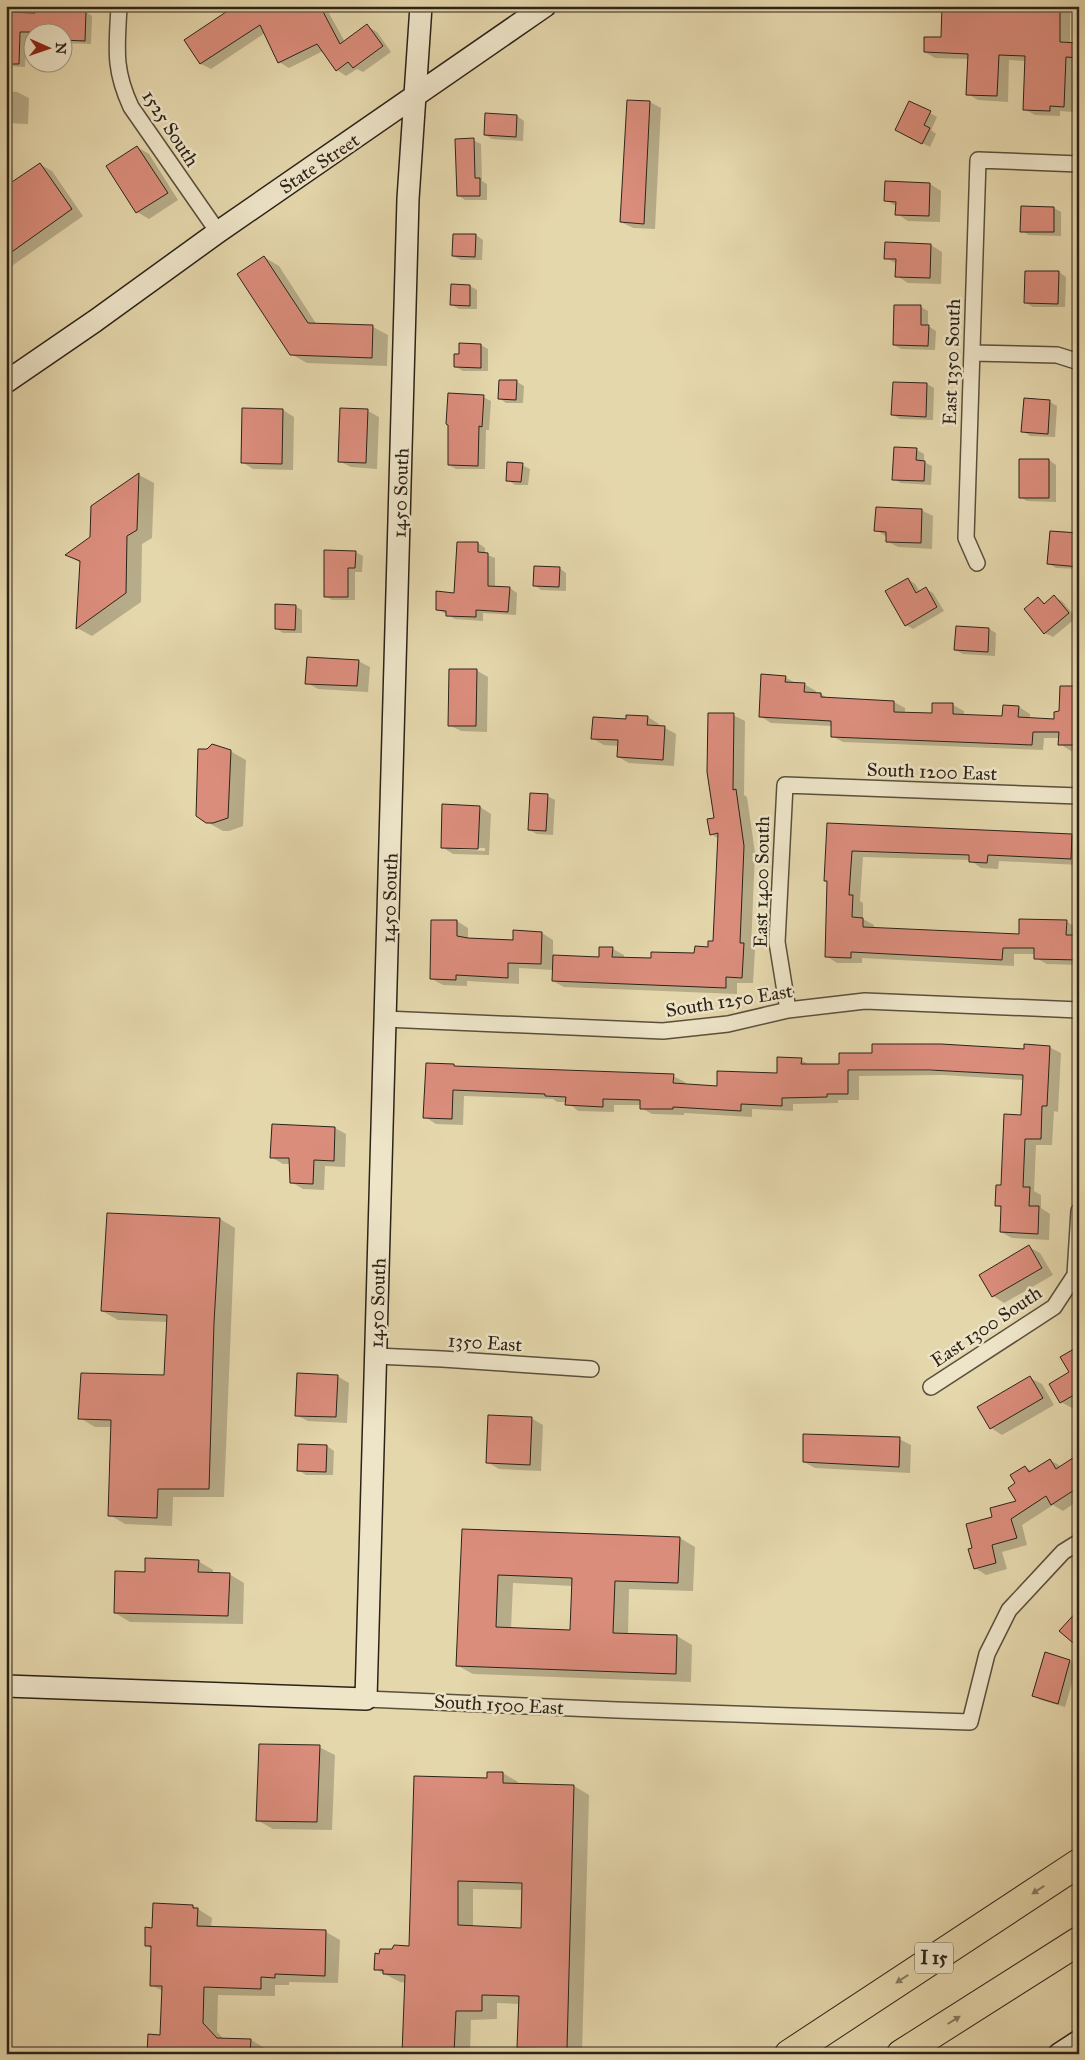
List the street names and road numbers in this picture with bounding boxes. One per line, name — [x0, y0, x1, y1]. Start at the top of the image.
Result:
street label: 1525 South — [137, 86, 204, 171]
street label: State Street — [275, 128, 364, 199]
street label: East 1350 South — [938, 298, 965, 426]
street label: 1450 South — [387, 447, 414, 538]
street label: South 1200 East — [866, 758, 998, 785]
street label: East 1400 South — [749, 816, 774, 948]
street label: 1450 South — [376, 852, 403, 943]
street label: South 1250 East — [664, 979, 794, 1022]
street label: 1450 South — [364, 1257, 391, 1348]
street label: East 1300 South — [926, 1281, 1046, 1372]
street label: 1350 East — [447, 1328, 523, 1357]
street label: South 1500 East — [434, 1690, 565, 1719]
road number: I 15 — [915, 1942, 953, 1974]

